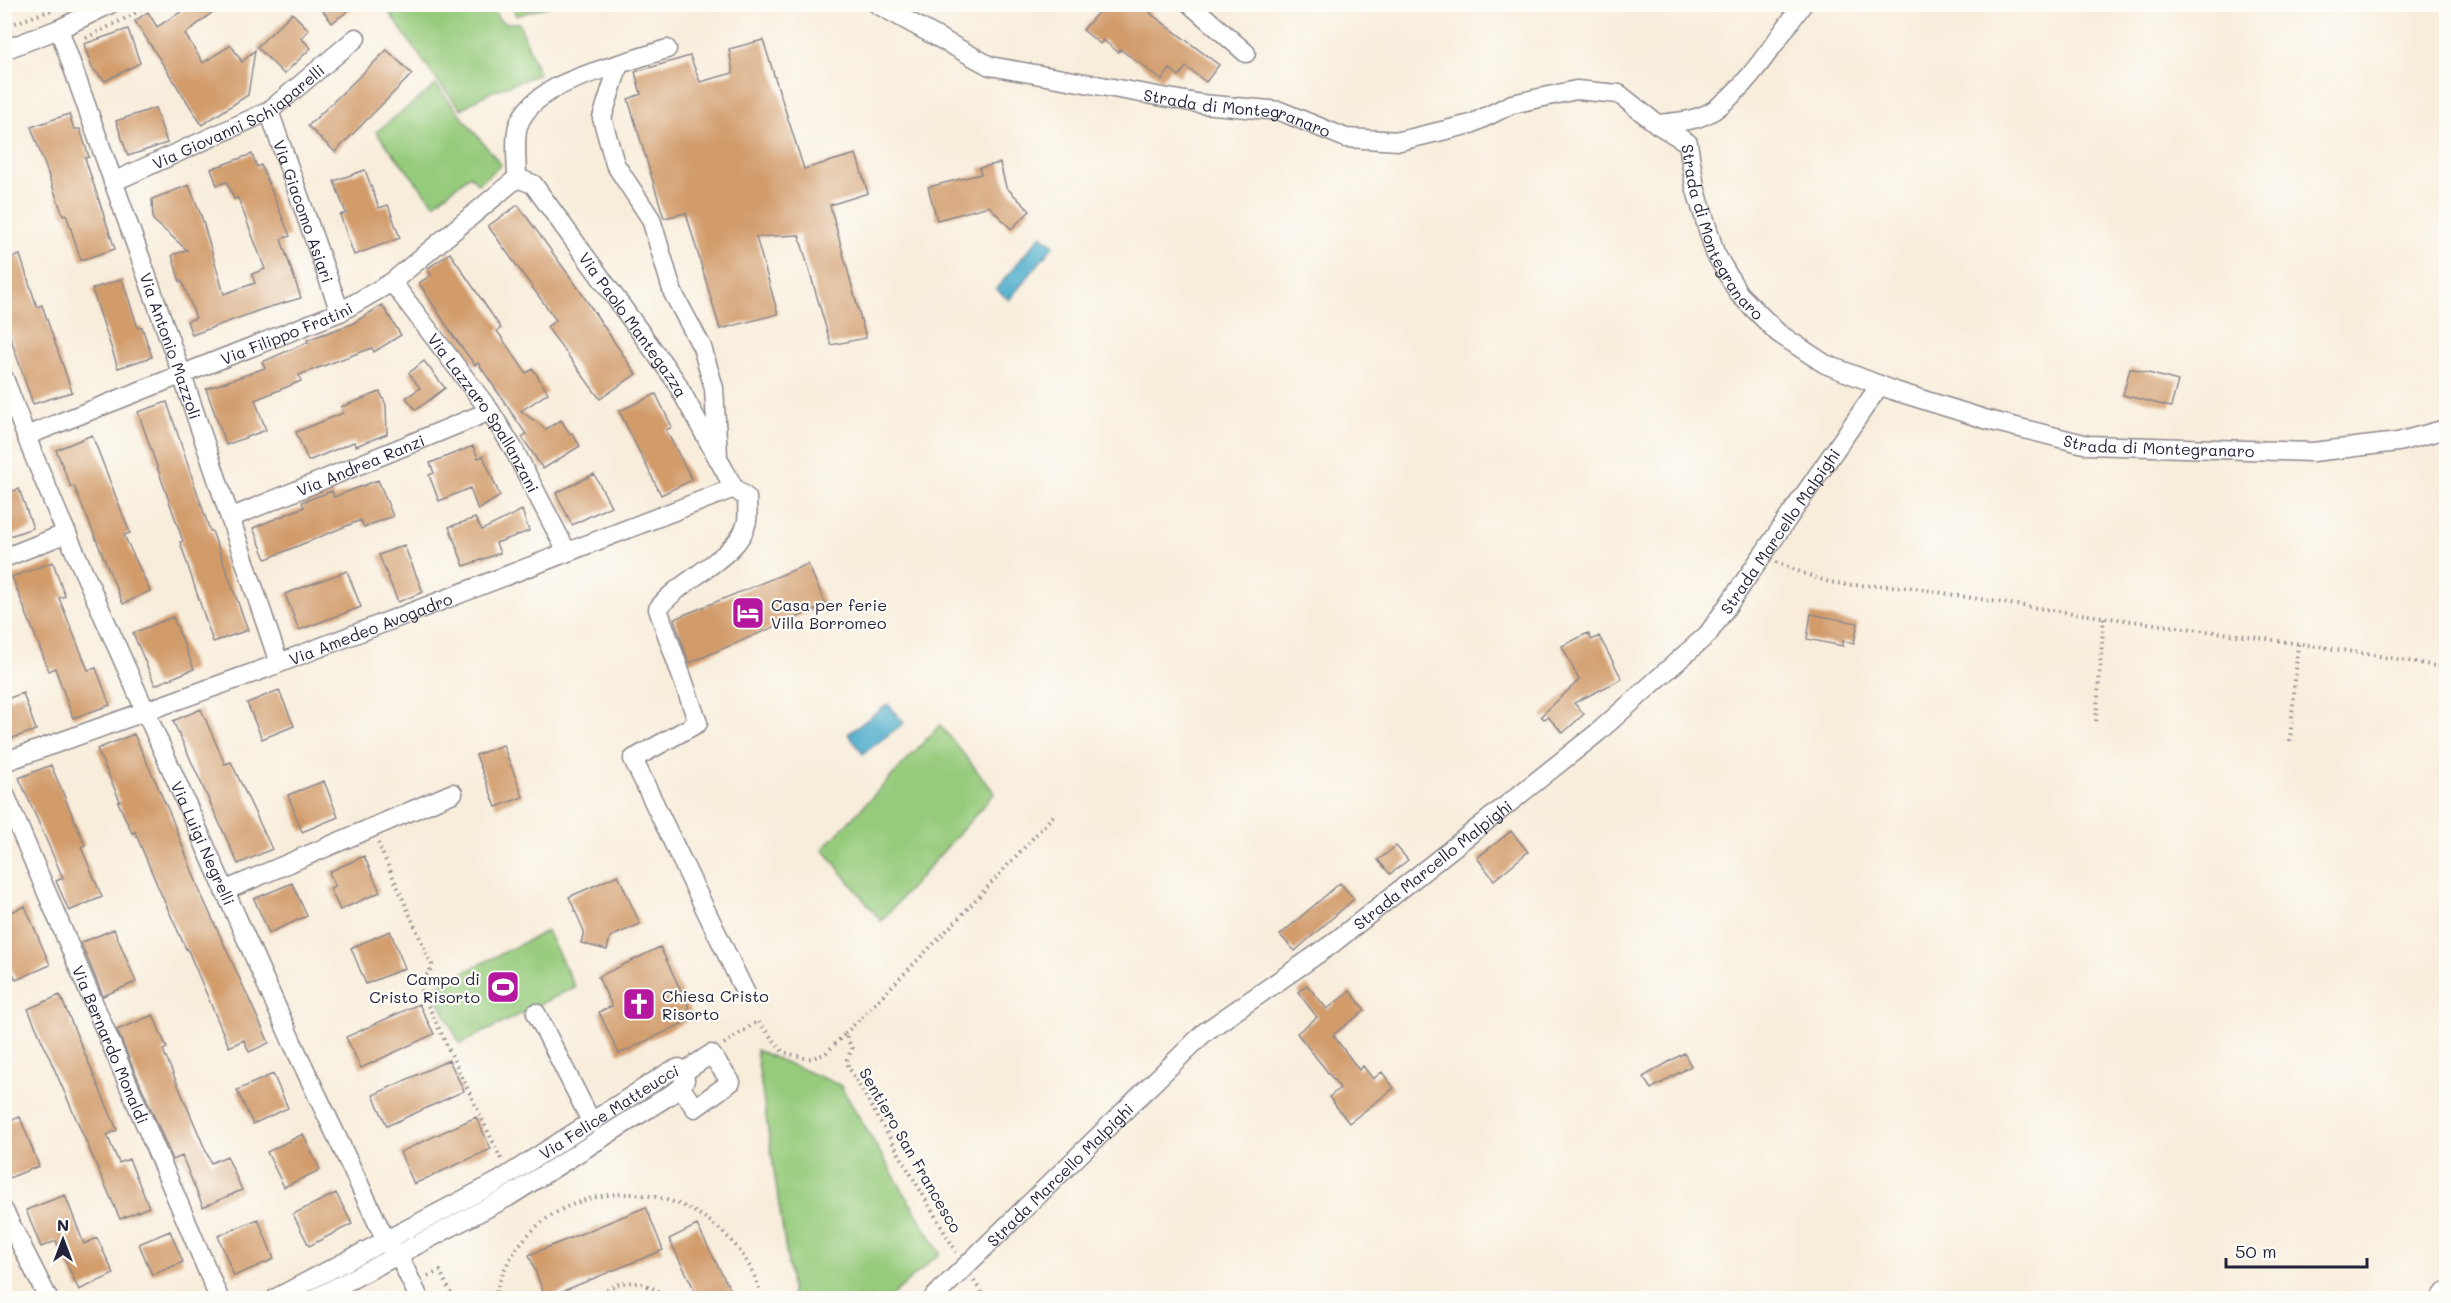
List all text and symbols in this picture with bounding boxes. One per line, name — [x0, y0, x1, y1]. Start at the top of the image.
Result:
street label: Via Giovanni Schiaparelli — [149, 59, 328, 173]
street label: Strada di Montegranaro — [1142, 83, 1334, 141]
street label: Via Giacomo Asiari — [269, 137, 339, 285]
street label: Strada di Montegranaro — [1678, 143, 1769, 324]
street label: Via Paolo Mantegazza — [575, 247, 693, 401]
street label: Via Antonio Mazzoli — [136, 269, 207, 422]
street label: Via Filippo Fratini — [217, 297, 356, 369]
street label: Via Lazzaro Spallanzani — [424, 328, 545, 496]
street label: Via Andrea Ranzi — [293, 429, 427, 500]
street label: Strada di Montegranaro — [2061, 429, 2255, 461]
street label: Strada Marcello Malpighi — [1715, 444, 1844, 618]
street label: Via Amedeo Avogadro — [286, 587, 455, 669]
place label: Casa per ferie Villa Borromeo — [771, 594, 887, 633]
hotel icon: Casa per ferie Villa Borromeo — [730, 595, 766, 631]
street label: Via Luigi Negrelli — [167, 777, 240, 908]
street label: Strada Marcello Malpighi — [1349, 795, 1516, 934]
street label: Via Bernardo Monaldi — [68, 962, 154, 1127]
place label: Campo di Cristo Risorto — [369, 968, 480, 1007]
sports icon: Campo di Cristo Risorto — [485, 969, 521, 1005]
place label: Chiesa Cristo Risorto — [662, 985, 769, 1024]
church icon: Chiesa Cristo Risorto — [621, 986, 657, 1022]
street label: Via Felice Matteucci — [535, 1059, 681, 1163]
street label: Sentiero San Francesco — [855, 1064, 967, 1236]
street label: Strada Marcello Malpighi — [982, 1098, 1137, 1251]
north arrow — [33, 1210, 93, 1270]
text: N — [57, 1214, 69, 1235]
scale bar — [2226, 1231, 2367, 1269]
text: 50 m — [2235, 1239, 2277, 1263]

